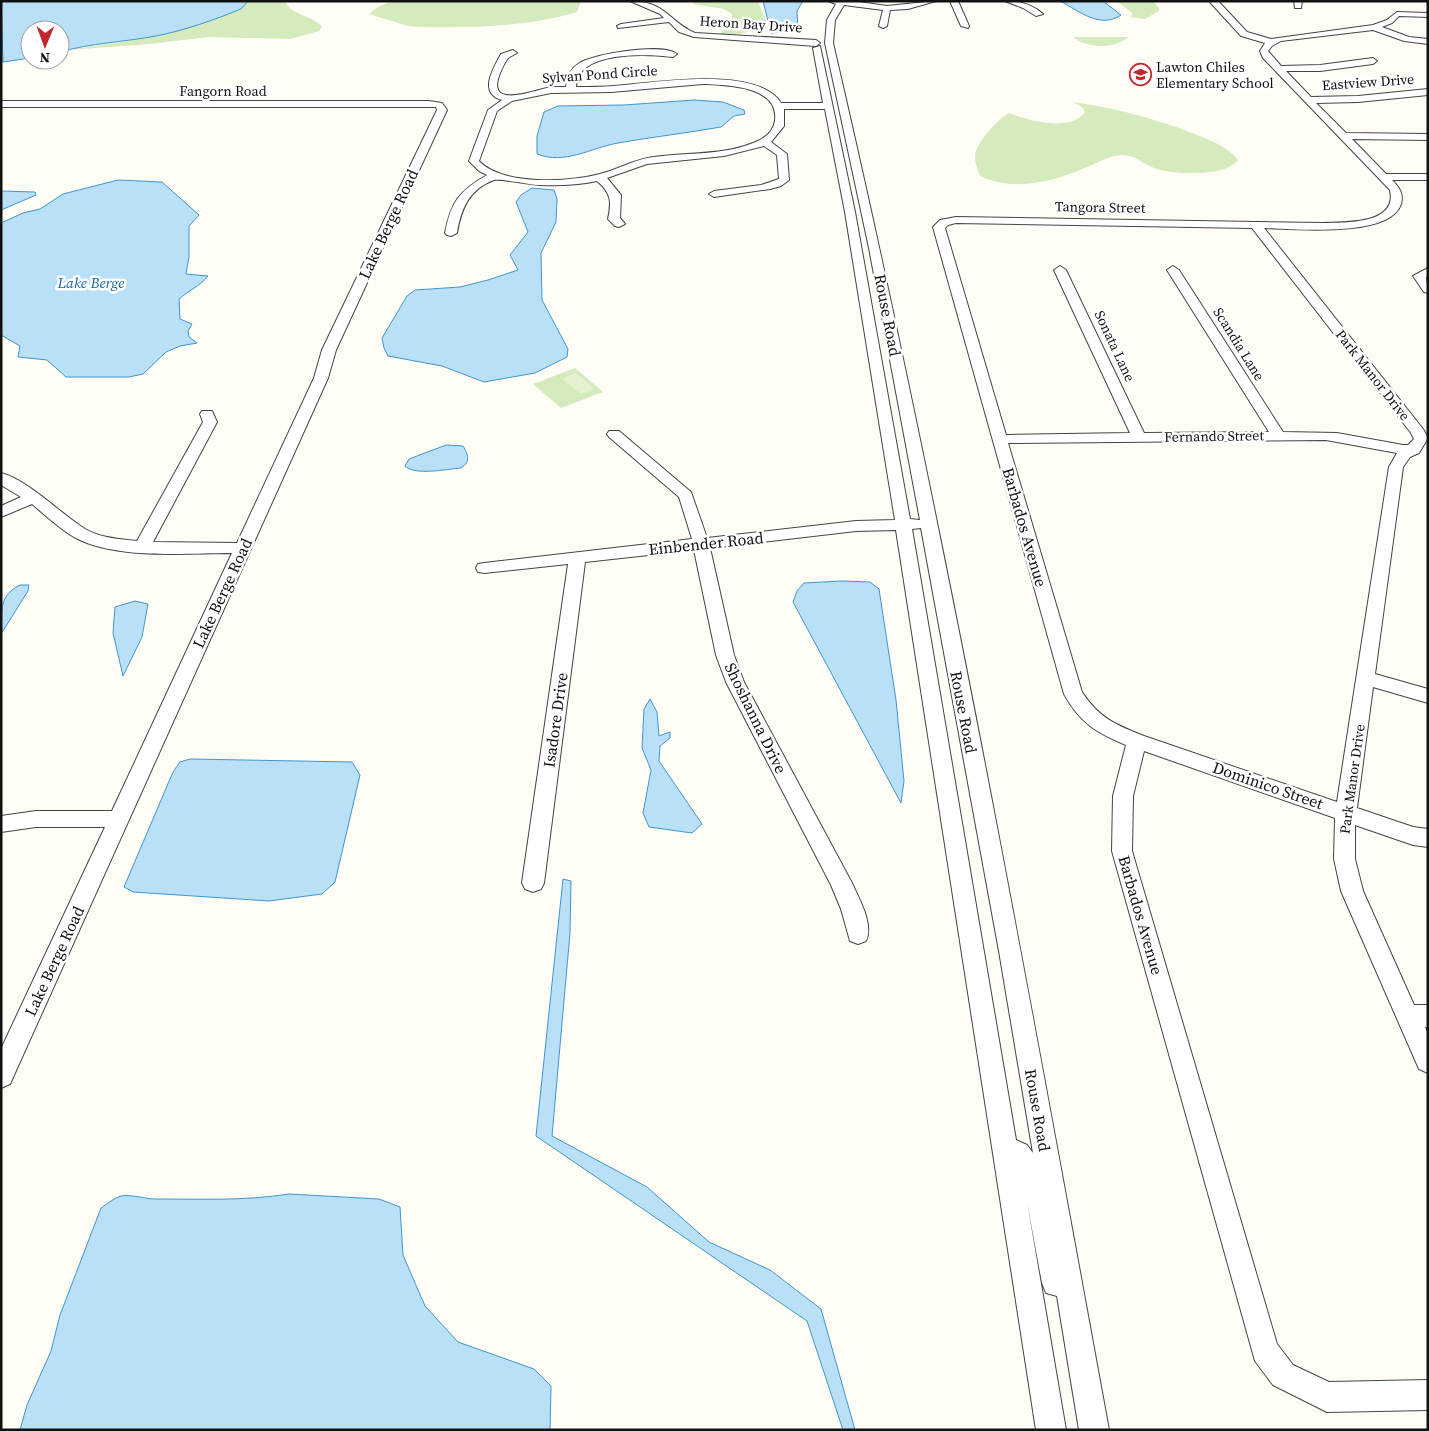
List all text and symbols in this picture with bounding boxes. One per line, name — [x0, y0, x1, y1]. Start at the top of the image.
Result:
street label: Heron Bay Drive — [699, 10, 803, 38]
north arrow — [20, 20, 70, 70]
text: N — [39, 48, 50, 68]
place label: Lawton Chiles Elementary School — [1156, 57, 1274, 93]
street label: Sylvan Pond Circle — [542, 60, 658, 88]
school or university icon: Lawton Chiles Elementary School — [1128, 63, 1152, 87]
street label: Eastview Drive — [1321, 69, 1415, 95]
street label: Fangorn Road — [179, 81, 267, 101]
street label: Lake Berge Road — [353, 165, 423, 283]
street label: Tangora Street — [1055, 196, 1146, 218]
water label: Lake Berge — [57, 272, 124, 293]
street label: Rouse Road — [869, 272, 907, 358]
street label: Scandia Lane — [1209, 303, 1269, 385]
street label: Sonata Lane — [1090, 307, 1140, 385]
street label: Park Manor Drive — [1331, 325, 1415, 425]
street label: Fernando Street — [1164, 425, 1264, 447]
street label: Barbados Avenue — [997, 465, 1053, 589]
street label: Einbender Road — [648, 526, 764, 560]
street label: Lake Berge Road — [187, 534, 257, 652]
street label: Shoshanna Drive — [720, 659, 792, 777]
street label: Rouse Road — [945, 669, 983, 755]
street label: Isadore Drive — [537, 671, 573, 769]
street label: Park Manor Drive — [1334, 723, 1370, 835]
street label: Dominico Street — [1210, 756, 1327, 814]
street label: Barbados Avenue — [1113, 853, 1169, 977]
street label: Lake Berge Road — [19, 902, 89, 1020]
street label: Rouse Road — [1020, 1067, 1056, 1153]

